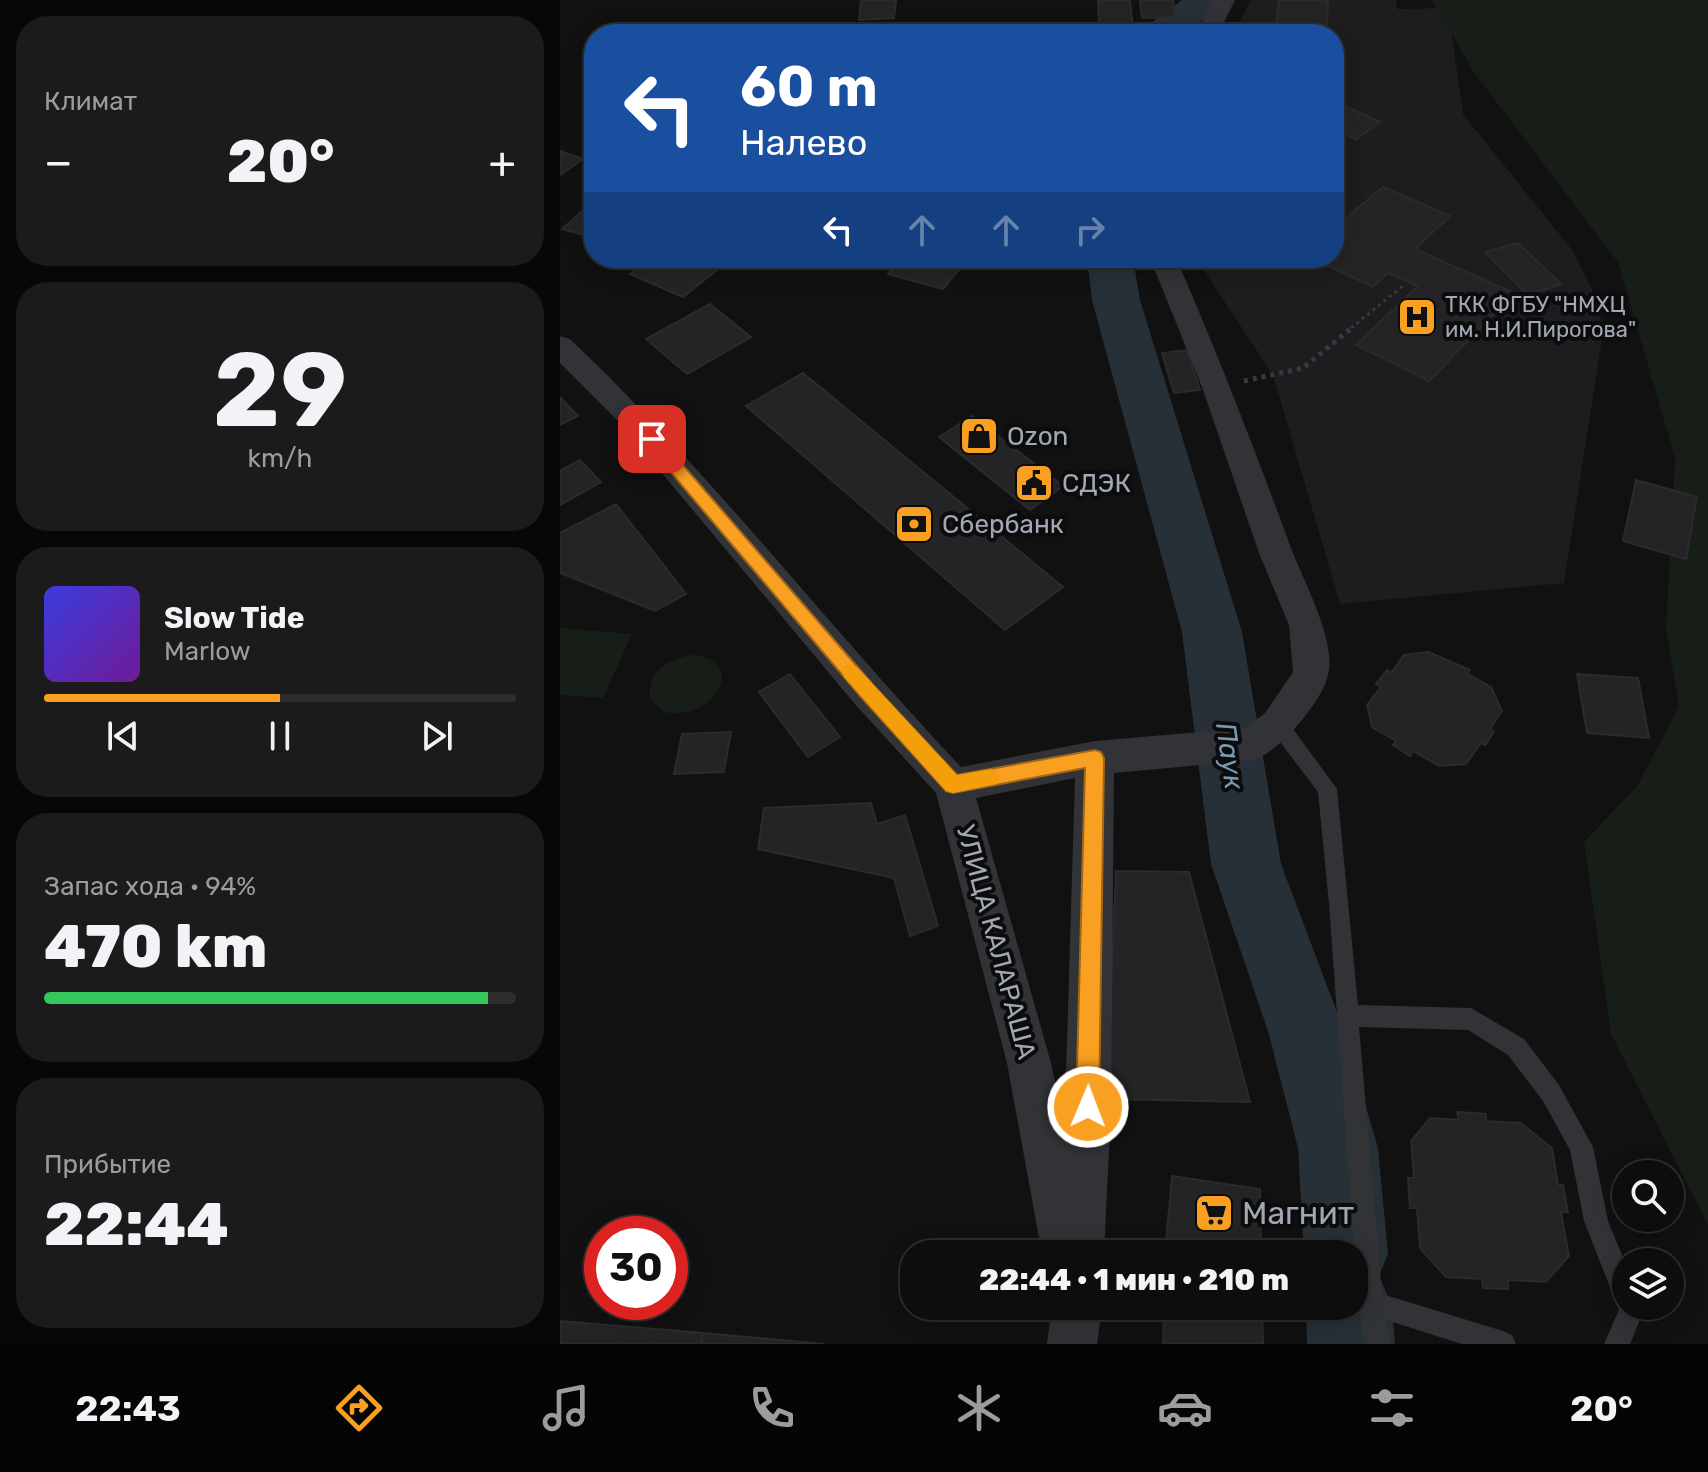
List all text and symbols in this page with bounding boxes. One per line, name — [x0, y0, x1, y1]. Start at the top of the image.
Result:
text: 60 m — [740, 54, 878, 120]
icon: left — [608, 56, 712, 160]
text: Климат — [44, 86, 137, 117]
text: Налево — [740, 121, 867, 164]
text: 20° — [227, 126, 334, 197]
text: − — [44, 136, 73, 188]
text: + — [489, 136, 516, 188]
icon: left — [816, 208, 860, 252]
icon: ahead — [900, 208, 944, 252]
icon: ahead — [984, 208, 1028, 252]
icon: right — [1068, 208, 1112, 252]
place label: ТКК ФГБУ "НМХЦ им. Н.И.Пирогова" — [1445, 291, 1636, 343]
hospital icon: ТКК ФГБУ "НМХЦ им. Н.И.Пирогова" — [1396, 296, 1438, 338]
text: 29 — [213, 329, 347, 452]
pin — [618, 405, 686, 473]
shop icon: Ozon — [958, 415, 1000, 457]
icon: arrive — [630, 417, 674, 461]
place label: Ozon — [1007, 421, 1068, 452]
text: km/h — [248, 443, 312, 474]
public building icon: СДЭК — [1013, 462, 1055, 504]
place label: СДЭК — [1062, 468, 1131, 499]
bank icon: Сбербанк — [893, 503, 935, 545]
place label: Сбербанк — [942, 509, 1064, 540]
text: Slow Tide — [164, 600, 304, 636]
text: Marlow — [164, 636, 251, 667]
icon: previous — [101, 714, 145, 758]
icon: pause — [258, 714, 302, 758]
icon: next — [415, 714, 459, 758]
water label: Паук — [1209, 721, 1251, 793]
street label: УЛИЦА КАЛАРАША — [950, 821, 1042, 1063]
text: Запас хода · 94% — [44, 871, 256, 902]
text: 470 km — [44, 911, 267, 982]
position arrow — [1046, 1065, 1130, 1149]
text: Прибытие — [44, 1149, 171, 1180]
map controls — [1612, 1160, 1684, 1320]
button: search — [1612, 1160, 1684, 1232]
text: 22:44 — [44, 1189, 229, 1260]
supermarket icon: Магнит — [1193, 1192, 1235, 1234]
place label: Магнит — [1242, 1194, 1354, 1232]
speed limit sign: 30 — [584, 1216, 688, 1320]
button: layers — [1612, 1248, 1684, 1320]
text: 22:44 · 1 мин · 210 m — [979, 1262, 1289, 1298]
icon: directions — [331, 1380, 387, 1436]
icon: music — [538, 1380, 594, 1436]
icon: phone — [744, 1380, 800, 1436]
icon: climate — [951, 1380, 1007, 1436]
icon: car — [1157, 1380, 1213, 1436]
icon: filters — [1364, 1380, 1420, 1436]
text: 22:43 — [75, 1387, 181, 1430]
text: 20° — [1570, 1387, 1633, 1430]

